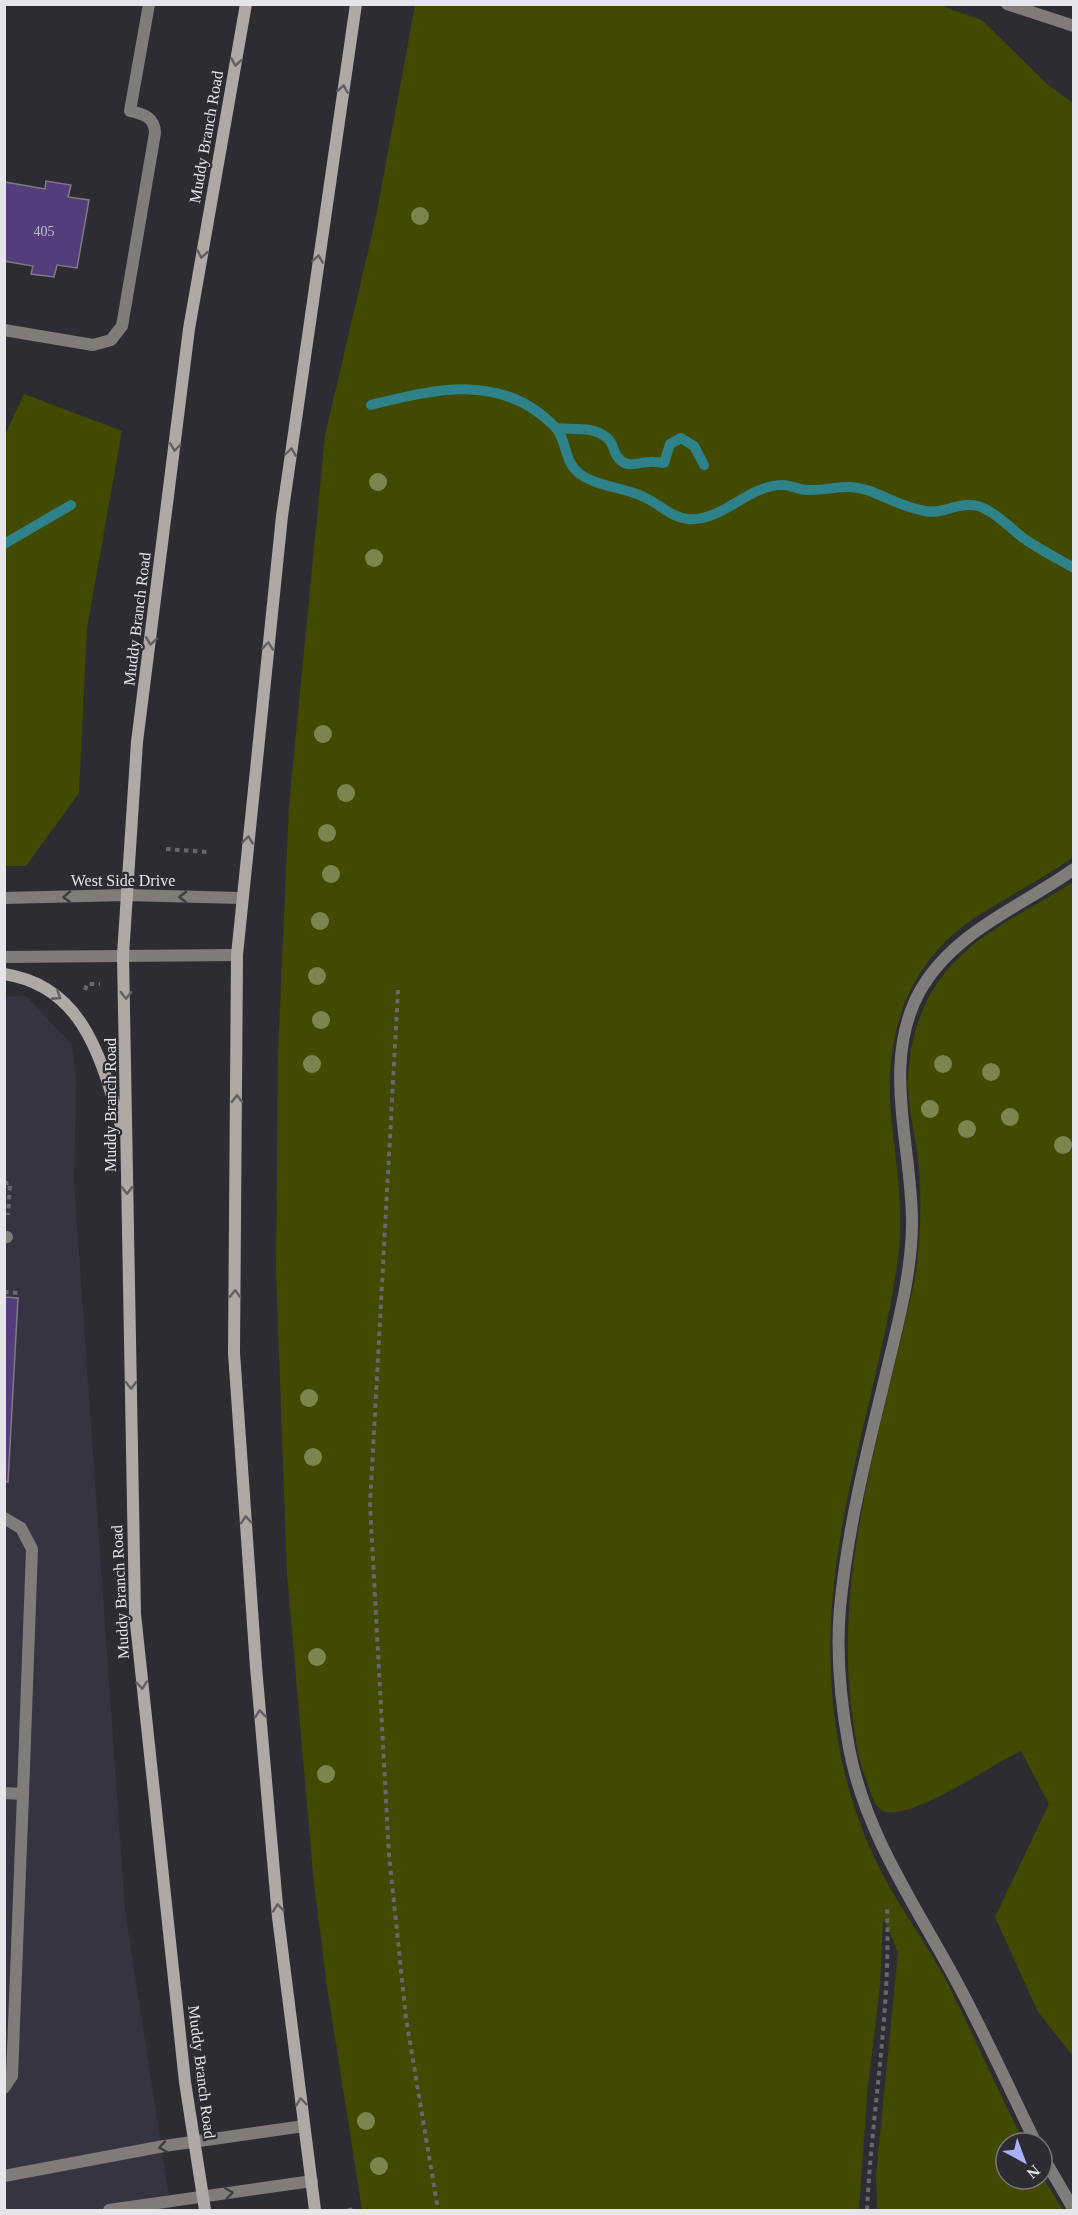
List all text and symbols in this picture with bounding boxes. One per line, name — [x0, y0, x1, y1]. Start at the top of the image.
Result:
one-way arrow — [230, 57, 243, 67]
street label: Muddy Branch Road — [186, 69, 227, 205]
one-way arrow — [336, 85, 348, 94]
house number: 405 — [34, 224, 55, 239]
one-way arrow — [197, 250, 209, 259]
one-way arrow — [311, 255, 324, 264]
one-way arrow — [169, 443, 182, 452]
one-way arrow — [284, 448, 297, 457]
street label: Muddy Branch Road — [120, 551, 155, 687]
one-way arrow — [146, 636, 158, 645]
one-way arrow — [261, 641, 274, 650]
one-way arrow — [241, 835, 254, 844]
street label: West Side Drive — [71, 872, 175, 889]
one-way arrow — [179, 890, 188, 903]
one-way arrow — [63, 891, 72, 903]
one-way arrow — [51, 988, 62, 999]
one-way arrow — [120, 991, 132, 1000]
street label: Muddy Branch Road — [102, 1038, 120, 1172]
one-way arrow — [231, 1095, 243, 1104]
one-way arrow — [120, 1186, 133, 1195]
one-way arrow — [229, 1290, 241, 1299]
one-way arrow — [124, 1381, 137, 1390]
one-way arrow — [240, 1515, 253, 1524]
street label: Muddy Branch Road — [108, 1524, 133, 1659]
one-way arrow — [135, 1680, 148, 1690]
one-way arrow — [254, 1709, 267, 1718]
one-way arrow — [272, 1904, 285, 1913]
street label: Muddy Branch Road — [184, 2004, 219, 2140]
one-way arrow — [296, 2097, 308, 2106]
north arrow — [994, 2131, 1054, 2191]
one-way arrow — [159, 2140, 169, 2153]
text: N — [1023, 2162, 1043, 2182]
one-way arrow — [225, 2187, 234, 2199]

